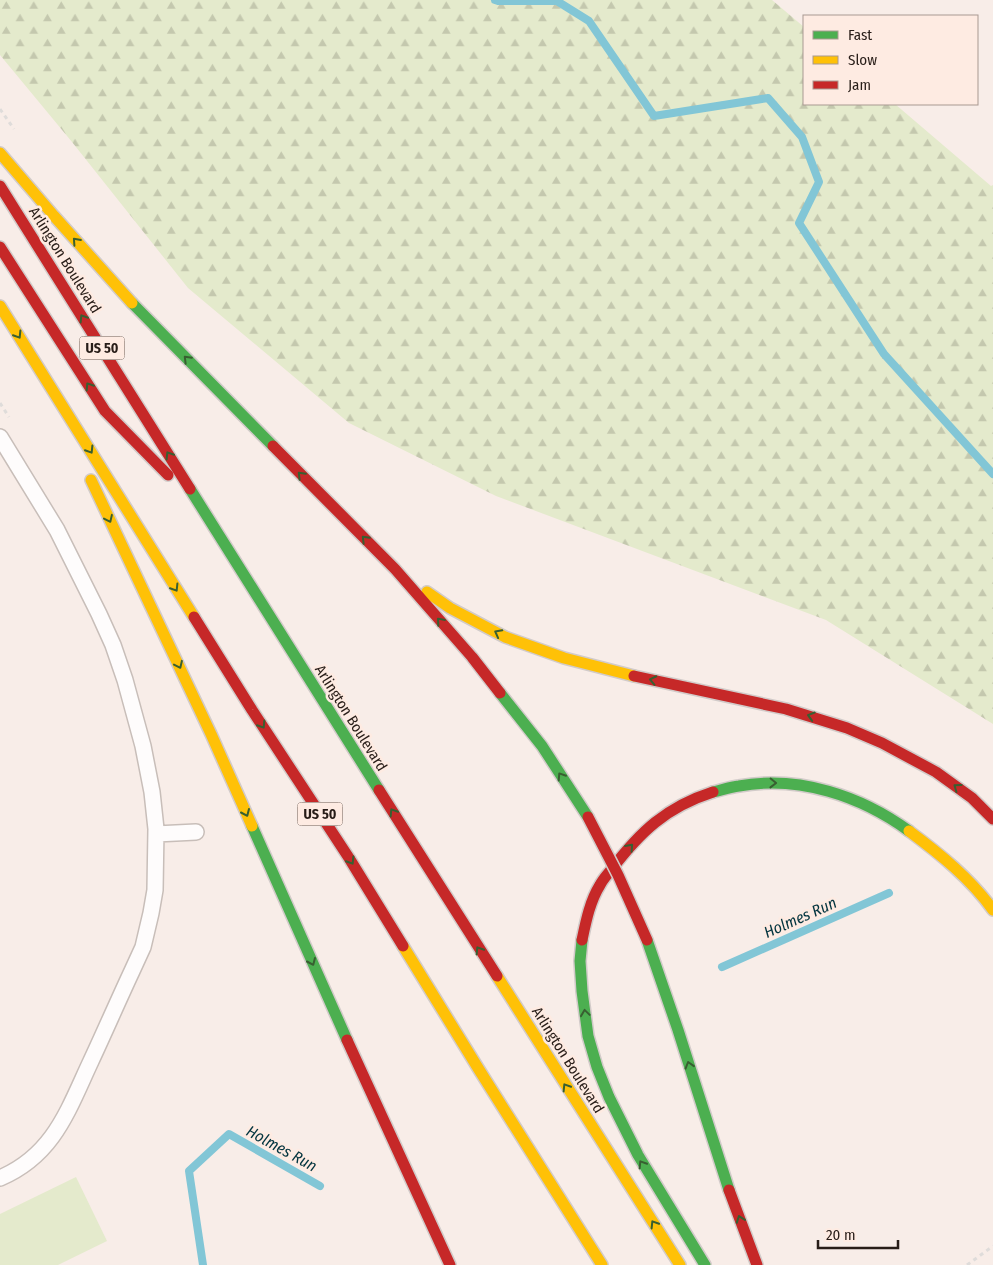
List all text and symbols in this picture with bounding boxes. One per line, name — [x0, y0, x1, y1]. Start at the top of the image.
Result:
legend — [803, 15, 978, 105]
text: Fast — [848, 26, 872, 44]
text: Slow — [848, 51, 877, 69]
text: Jam — [848, 76, 871, 94]
street label: Arlington Boulevard — [25, 204, 105, 316]
one-way arrow — [73, 237, 82, 246]
one-way arrow — [79, 314, 89, 323]
one-way arrow — [12, 329, 21, 339]
road number: US 50 — [80, 336, 124, 359]
one-way arrow — [184, 356, 193, 365]
one-way arrow — [86, 382, 95, 391]
one-way arrow — [83, 444, 93, 453]
one-way arrow — [166, 452, 176, 461]
one-way arrow — [298, 472, 307, 481]
one-way arrow — [103, 513, 113, 522]
one-way arrow — [362, 536, 371, 545]
one-way arrow — [169, 582, 179, 591]
one-way arrow — [437, 617, 446, 626]
one-way arrow — [494, 629, 503, 639]
one-way arrow — [172, 660, 182, 669]
street label: Arlington Boulevard — [311, 662, 391, 774]
one-way arrow — [648, 675, 657, 686]
one-way arrow — [808, 712, 816, 722]
one-way arrow — [256, 720, 265, 729]
one-way arrow — [558, 772, 568, 781]
one-way arrow — [770, 778, 777, 788]
one-way arrow — [953, 784, 962, 793]
road number: US 50 — [298, 802, 342, 826]
one-way arrow — [239, 808, 250, 817]
one-way arrow — [389, 808, 399, 817]
one-way arrow — [624, 843, 633, 852]
one-way arrow — [344, 856, 354, 865]
water label: Holmes Run — [761, 893, 840, 942]
one-way arrow — [476, 946, 486, 955]
one-way arrow — [306, 957, 316, 966]
street label: Arlington Boulevard — [528, 1004, 608, 1116]
one-way arrow — [580, 1009, 591, 1017]
one-way arrow — [685, 1061, 695, 1070]
one-way arrow — [563, 1083, 573, 1092]
water label: Holmes Run — [243, 1121, 320, 1176]
one-way arrow — [639, 1160, 649, 1169]
one-way arrow — [736, 1216, 746, 1224]
scale bar — [818, 1218, 898, 1250]
one-way arrow — [650, 1220, 660, 1229]
text: 20 m — [826, 1226, 856, 1244]

